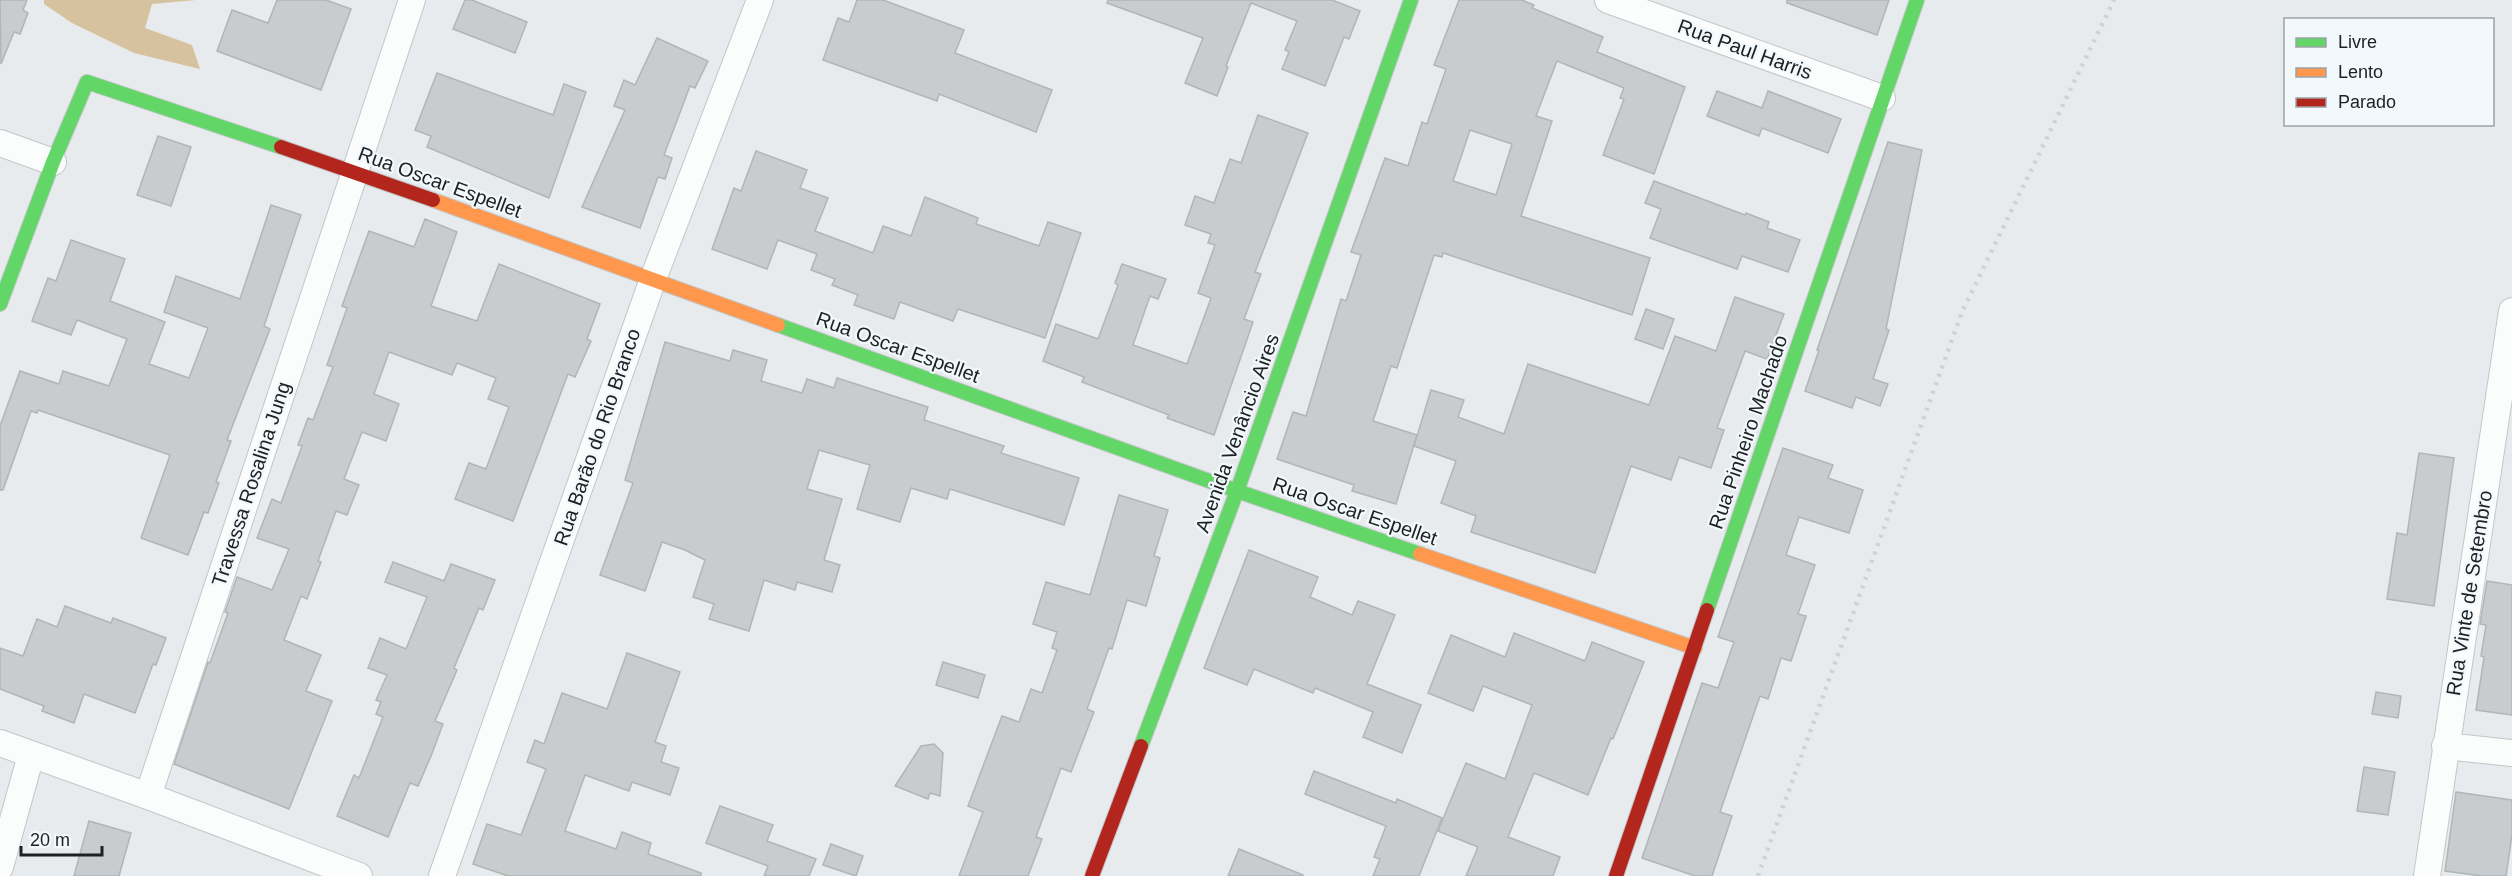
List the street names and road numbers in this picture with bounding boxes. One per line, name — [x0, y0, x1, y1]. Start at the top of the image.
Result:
street label: Rua Paul Harris — [1675, 15, 1815, 83]
street label: Rua Oscar Espellet — [355, 142, 525, 222]
street label: Rua Oscar Espellet — [813, 307, 983, 387]
street label: Rua Barão do Rio Branco — [549, 326, 645, 548]
street label: Avenida Venâncio Aires — [1191, 331, 1283, 535]
street label: Rua Pinheiro Machado — [1704, 332, 1792, 532]
street label: Travessa Rosalina Jung — [208, 379, 294, 589]
street label: Rua Oscar Espellet — [1270, 473, 1440, 550]
street label: Rua Vinte de Setembro — [2442, 489, 2496, 697]

